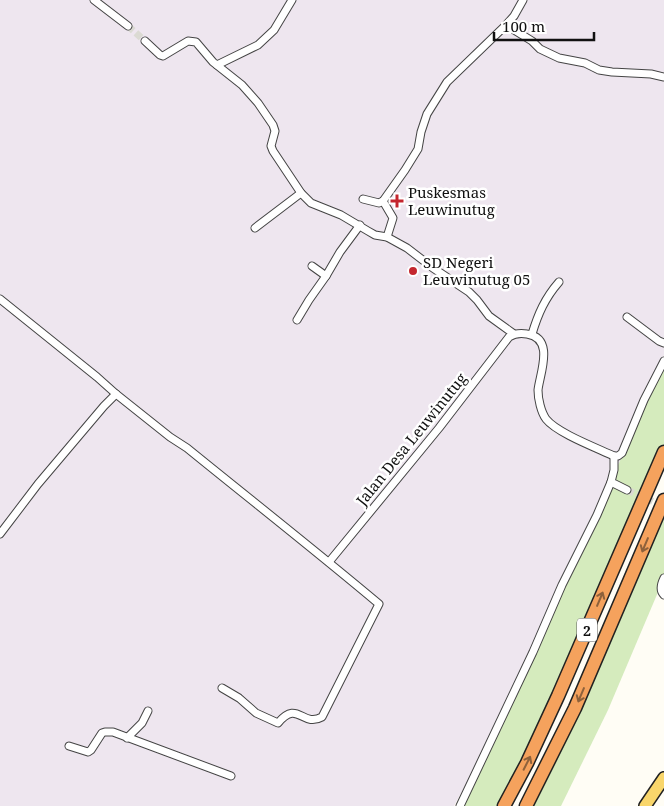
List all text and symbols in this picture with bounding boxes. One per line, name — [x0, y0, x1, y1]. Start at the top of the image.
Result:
scale bar — [494, 10, 594, 42]
text: 100 m — [502, 16, 545, 36]
place label: Puskesmas Leuwinutug — [408, 182, 495, 219]
marker: Puskesmas Leuwinutug — [390, 194, 404, 208]
place label: SD Negeri Leuwinutug 05 — [423, 252, 530, 289]
marker: SD Negeri Leuwinutug 05 — [407, 265, 419, 277]
street label: Jalan Desa Leuwinutug — [351, 369, 471, 510]
one-way arrow — [639, 537, 649, 552]
one-way arrow — [596, 592, 606, 607]
road number: 2 — [577, 618, 597, 642]
one-way arrow — [575, 687, 585, 702]
one-way arrow — [523, 756, 532, 771]

